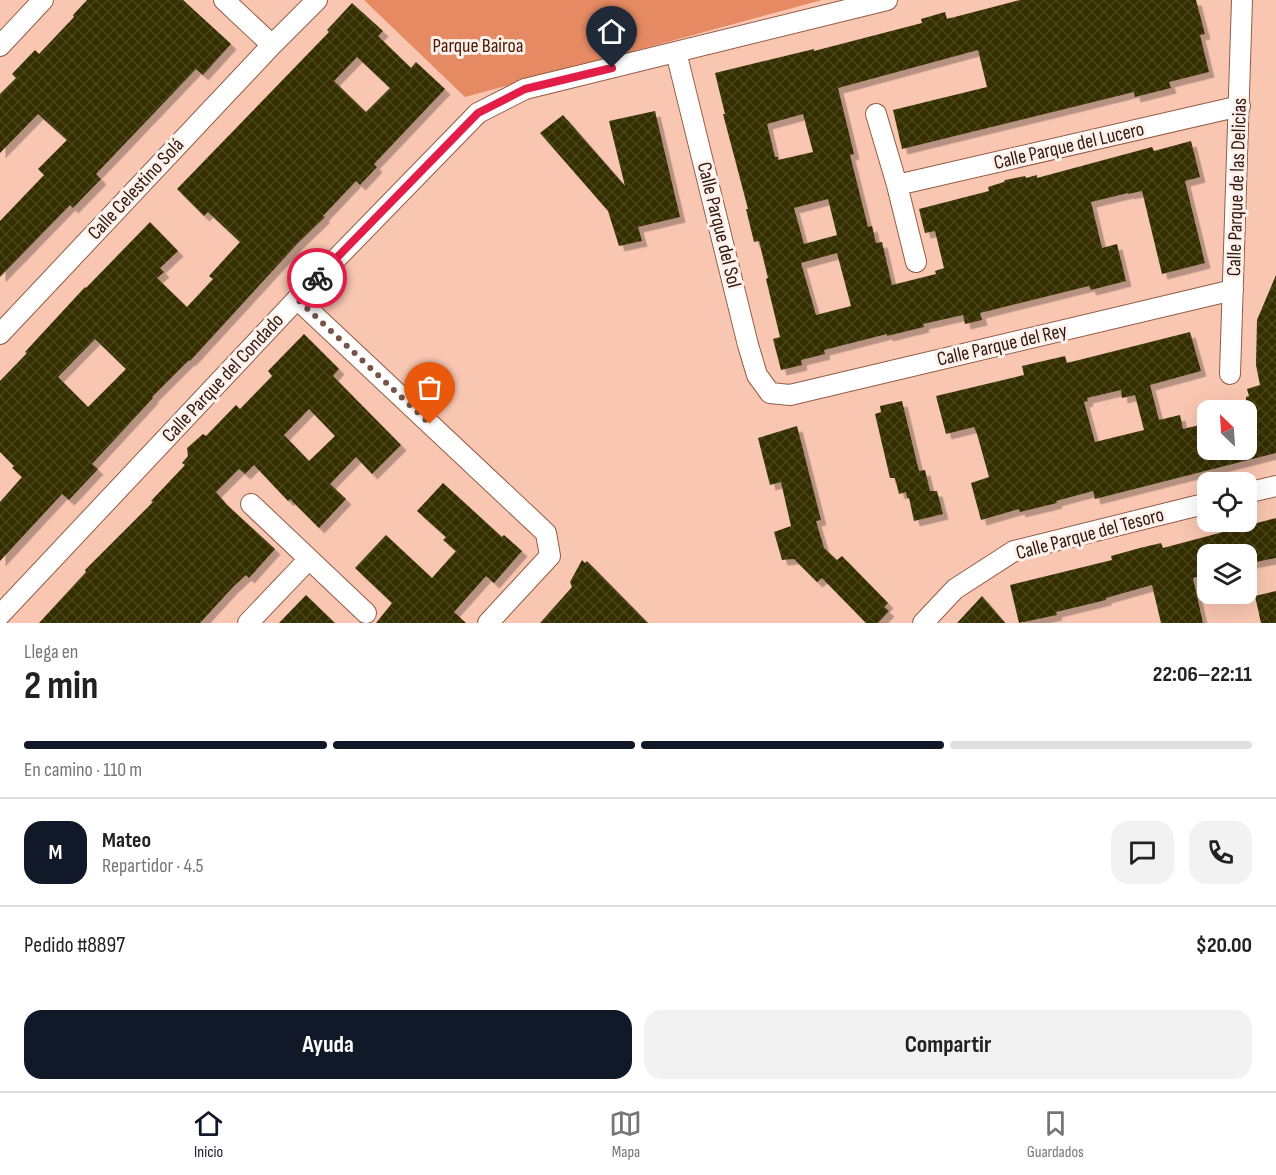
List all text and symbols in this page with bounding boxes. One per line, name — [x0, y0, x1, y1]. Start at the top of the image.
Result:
pin — [586, 6, 637, 68]
icon: home — [595, 15, 628, 48]
park label: Parque Bairoa — [433, 34, 523, 58]
street label: Calle Parque de las Delicias — [1222, 97, 1252, 277]
street label: Calle Parque del Lucero — [991, 117, 1147, 175]
street label: Calle Celestino Solá — [83, 133, 189, 245]
street label: Calle Parque del Sol — [692, 160, 746, 290]
courier — [287, 248, 347, 308]
icon: bike — [301, 262, 334, 295]
street label: Calle Parque del Condado — [157, 309, 289, 447]
street label: Calle Parque del Rey — [935, 318, 1070, 372]
pin — [404, 362, 455, 424]
icon: bag — [413, 371, 446, 404]
north arrow — [1197, 400, 1257, 460]
map controls — [1197, 400, 1257, 604]
button: locate — [1197, 472, 1257, 532]
street label: Calle Parque del Tesoro — [1013, 503, 1167, 565]
button: layers — [1197, 544, 1257, 604]
text: Llega en — [24, 640, 78, 664]
text: 22:06–22:11 — [1153, 661, 1252, 688]
text: 2 min — [24, 663, 98, 710]
text: En camino · 110 m — [24, 758, 142, 782]
button: chat — [1111, 821, 1174, 884]
button: phone — [1189, 821, 1252, 884]
text: Mateo — [102, 827, 151, 854]
text: M — [49, 839, 62, 866]
text: Repartidor · 4.5 — [102, 854, 204, 878]
text: Pedido #8897 — [24, 932, 125, 959]
text: $20.00 — [1196, 932, 1252, 959]
button: Ayuda — [24, 1010, 632, 1079]
button: Compartir — [644, 1010, 1252, 1079]
tab: Inicio — [192, 1107, 225, 1162]
tab: Mapa — [609, 1107, 642, 1162]
tab: Guardados — [1027, 1107, 1084, 1162]

